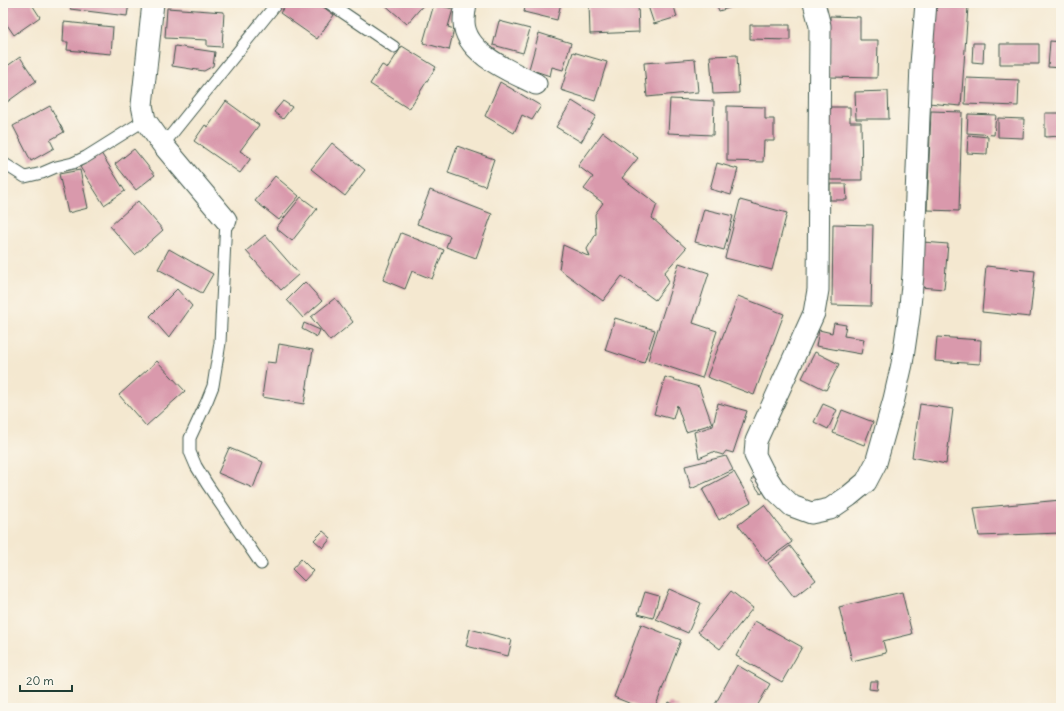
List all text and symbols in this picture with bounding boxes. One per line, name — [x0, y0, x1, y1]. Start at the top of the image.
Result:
scale bar — [20, 667, 72, 693]
text: 20 m — [26, 673, 54, 688]

